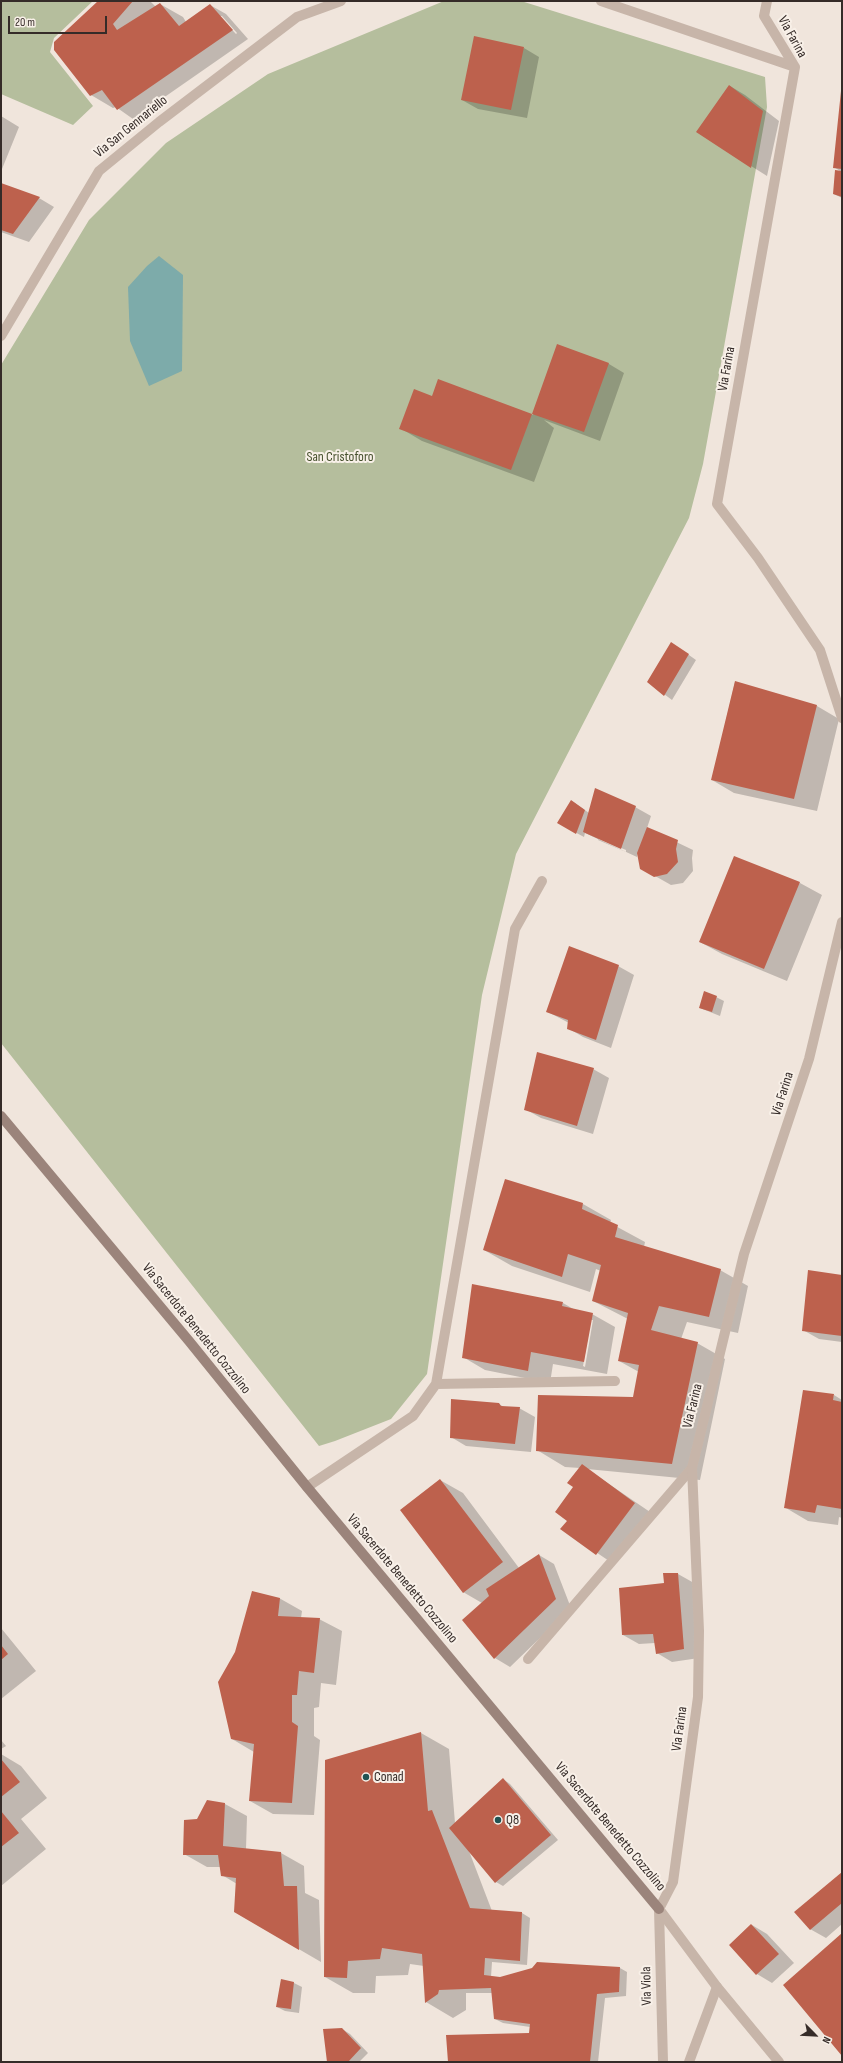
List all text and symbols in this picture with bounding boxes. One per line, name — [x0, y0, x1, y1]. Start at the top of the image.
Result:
scale bar — [10, 8, 109, 34]
street label: Via Farina — [774, 13, 810, 61]
text: 20 m — [15, 15, 35, 30]
street label: Via San Gennariello — [91, 92, 171, 162]
street label: Via Farina — [715, 345, 739, 393]
park label: San Cristoforo — [306, 449, 374, 465]
street label: Via Farina — [768, 1070, 798, 1118]
street label: Via Sacerdote Benedetto Cozzolino — [138, 1260, 254, 1398]
street label: Via Farina — [679, 1382, 707, 1430]
street label: Via Sacerdote Benedetto Cozzolino — [343, 1511, 461, 1647]
street label: Via Farina — [669, 1706, 691, 1752]
street label: Via Sacerdote Benedetto Cozzolino — [551, 1759, 669, 1895]
place label: Conad — [374, 1769, 404, 1785]
marker: Conad — [361, 1772, 371, 1782]
place label: Q8 — [506, 1812, 519, 1828]
marker: Q8 — [493, 1815, 503, 1825]
street label: Via Viola — [638, 1966, 656, 2006]
north arrow — [795, 2015, 835, 2055]
text: N — [819, 2035, 834, 2045]

